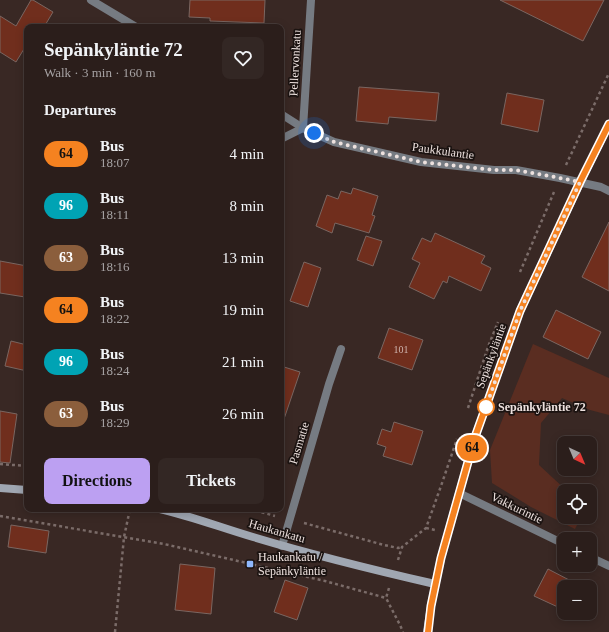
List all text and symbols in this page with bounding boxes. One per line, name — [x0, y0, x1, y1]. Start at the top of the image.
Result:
street label: Pellervonkatu — [286, 29, 304, 97]
button: heart — [222, 37, 264, 79]
text: Sepänkyläntie 72 — [44, 39, 183, 60]
text: Walk · 3 min · 160 m — [44, 65, 156, 80]
text: Departures — [44, 102, 116, 118]
your location — [304, 123, 324, 143]
text: Bus — [100, 138, 124, 154]
street label: Paukkulantie — [411, 140, 475, 162]
text: 64 — [59, 146, 73, 161]
text: 4 min — [229, 146, 264, 162]
text: 18:07 — [100, 155, 130, 170]
text: Bus — [100, 190, 124, 206]
text: 96 — [59, 198, 73, 213]
text: 8 min — [229, 198, 264, 214]
text: 18:11 — [100, 207, 129, 222]
text: Bus — [100, 242, 124, 258]
text: 63 — [59, 250, 73, 265]
text: 13 min — [222, 250, 264, 266]
text: 18:16 — [100, 259, 130, 274]
text: Bus — [100, 294, 124, 310]
text: 64 — [59, 302, 73, 317]
text: 19 min — [222, 302, 264, 318]
text: 18:22 — [100, 311, 130, 326]
street label: Sepänkyläntie — [473, 322, 509, 390]
house number: 101 — [394, 344, 409, 355]
text: Bus — [100, 346, 124, 362]
text: 96 — [59, 354, 73, 369]
text: 21 min — [222, 354, 264, 370]
text: 18:24 — [100, 363, 130, 378]
text: Bus — [100, 398, 124, 414]
marker: Sepänkyläntie 72 — [477, 398, 495, 416]
place label: Sepänkyläntie 72 — [498, 400, 586, 414]
text: 63 — [59, 406, 73, 421]
text: 26 min — [222, 406, 264, 422]
text: 18:29 — [100, 415, 130, 430]
street label: Pasmatie — [286, 420, 312, 466]
line badge: 64 — [454, 435, 490, 461]
north arrow — [557, 436, 597, 476]
map controls — [557, 436, 597, 620]
text: 64 — [465, 440, 479, 455]
button: Directions — [44, 458, 150, 504]
button: Tickets — [158, 458, 264, 504]
button: locate — [557, 484, 597, 524]
street label: Vakkurintie — [489, 489, 545, 527]
street label: Haukankatu — [247, 516, 307, 546]
button: + — [557, 532, 597, 572]
place label: Haukankatu / Sepänkyläntie — [258, 550, 326, 578]
marker: Haukankatu / Sepänkyläntie — [245, 559, 255, 569]
button: − — [557, 580, 597, 620]

